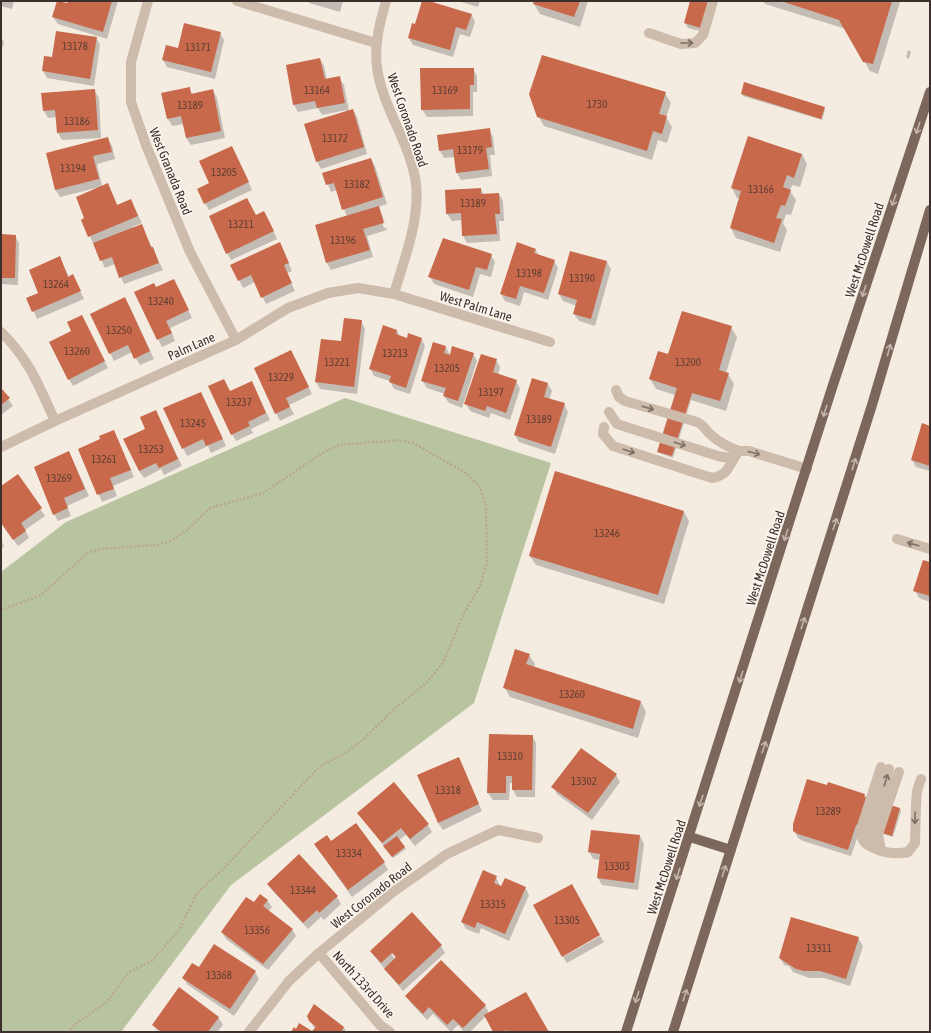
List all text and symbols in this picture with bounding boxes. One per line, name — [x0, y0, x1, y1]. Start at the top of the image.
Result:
one-way arrow — [680, 39, 693, 47]
house number: 13178 — [62, 40, 88, 52]
house number: 13171 — [185, 41, 211, 53]
street label: West Coronado Road — [384, 71, 431, 169]
house number: 13164 — [304, 84, 330, 96]
house number: 13169 — [432, 84, 458, 96]
house number: 1730 — [587, 98, 607, 110]
house number: 13189 — [177, 99, 203, 111]
house number: 13186 — [64, 115, 90, 127]
one-way arrow — [914, 121, 921, 134]
street label: West Granada Road — [146, 125, 195, 217]
house number: 13172 — [322, 132, 348, 144]
house number: 13179 — [457, 144, 483, 156]
house number: 13194 — [60, 162, 86, 174]
house number: 13205 — [211, 166, 237, 178]
house number: 13182 — [344, 178, 370, 190]
house number: 13166 — [748, 183, 774, 195]
one-way arrow — [890, 194, 897, 207]
house number: 13189 — [460, 197, 486, 209]
street label: West McDowell Road — [842, 201, 887, 299]
house number: 13211 — [228, 218, 254, 230]
house number: 13196 — [330, 234, 356, 246]
house number: 13198 — [516, 267, 542, 279]
house number: 13190 — [569, 272, 595, 284]
house number: 13264 — [43, 278, 69, 290]
one-way arrow — [860, 284, 867, 297]
street label: West Palm Lane — [438, 288, 514, 325]
house number: 13240 — [148, 295, 174, 307]
house number: 13250 — [106, 324, 132, 336]
street label: Palm Lane — [165, 329, 217, 363]
one-way arrow — [886, 343, 893, 356]
house number: 13260 — [64, 345, 90, 357]
house number: 13213 — [382, 347, 408, 359]
house number: 13221 — [324, 356, 350, 368]
house number: 13200 — [675, 356, 701, 368]
house number: 13205 — [434, 362, 460, 374]
house number: 13229 — [268, 371, 294, 383]
house number: 13197 — [478, 386, 504, 398]
house number: 13237 — [226, 396, 252, 408]
one-way arrow — [821, 404, 828, 417]
one-way arrow — [641, 405, 654, 412]
house number: 13189 — [526, 413, 552, 425]
house number: 13245 — [180, 417, 206, 429]
one-way arrow — [674, 441, 687, 448]
house number: 13253 — [138, 443, 164, 455]
one-way arrow — [622, 448, 635, 455]
one-way arrow — [747, 450, 760, 457]
house number: 13261 — [91, 453, 117, 465]
one-way arrow — [850, 458, 858, 470]
house number: 13269 — [46, 472, 72, 484]
street label: West McDowell Road — [743, 509, 788, 607]
one-way arrow — [831, 518, 839, 530]
house number: 13246 — [594, 527, 620, 539]
one-way arrow — [782, 528, 789, 541]
one-way arrow — [907, 540, 920, 547]
one-way arrow — [800, 617, 807, 630]
one-way arrow — [736, 671, 744, 683]
house number: 13260 — [559, 688, 585, 700]
one-way arrow — [760, 741, 768, 753]
house number: 13310 — [497, 750, 523, 762]
one-way arrow — [883, 773, 890, 786]
house number: 13302 — [571, 775, 597, 787]
house number: 13318 — [435, 784, 461, 796]
one-way arrow — [697, 794, 704, 807]
house number: 13289 — [815, 805, 841, 817]
one-way arrow — [911, 811, 919, 824]
street label: West McDowell Road — [644, 818, 689, 916]
house number: 13334 — [336, 847, 362, 859]
street label: West Coronado Road — [328, 859, 415, 932]
house number: 13303 — [604, 860, 630, 872]
one-way arrow — [721, 865, 728, 878]
one-way arrow — [674, 867, 681, 880]
house number: 13344 — [290, 884, 316, 896]
house number: 13315 — [480, 898, 506, 910]
house number: 13305 — [554, 914, 580, 926]
house number: 13356 — [244, 924, 270, 936]
house number: 13311 — [806, 942, 832, 954]
street label: North 133rd Drive — [330, 948, 398, 1021]
house number: 13368 — [206, 969, 232, 981]
one-way arrow — [682, 989, 689, 1002]
one-way arrow — [633, 991, 640, 1004]

